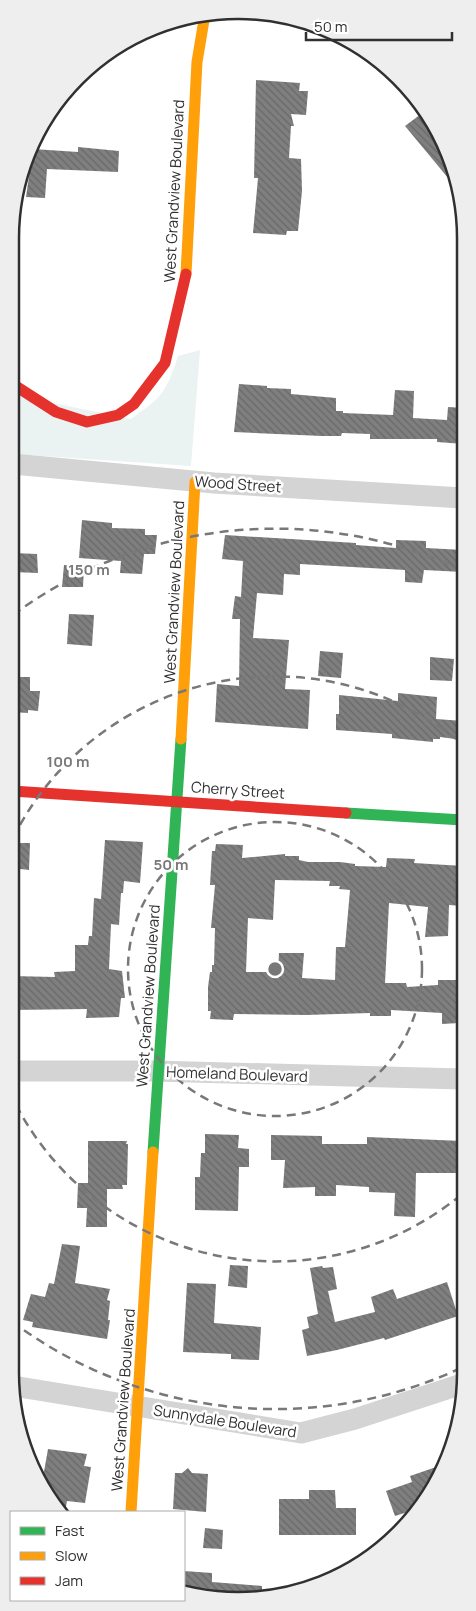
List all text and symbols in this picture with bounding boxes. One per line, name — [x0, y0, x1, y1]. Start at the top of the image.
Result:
scale bar — [306, 10, 452, 42]
text: 50 m — [314, 16, 348, 37]
street label: West Grandview Boulevard — [159, 99, 189, 283]
street label: Wood Street — [194, 470, 282, 498]
street label: West Grandview Boulevard — [159, 500, 189, 684]
text: 150 m — [68, 559, 110, 580]
text: 100 m — [47, 751, 89, 772]
street label: Cherry Street — [190, 776, 286, 804]
text: 50 m — [153, 854, 189, 875]
street label: West Grandview Boulevard — [131, 904, 165, 1088]
centre of rings — [266, 960, 284, 978]
street label: Homeland Boulevard — [166, 1061, 308, 1087]
street label: West Grandview Boulevard — [106, 1308, 140, 1492]
street label: Sunnydale Boulevard — [152, 1399, 298, 1443]
legend — [10, 1511, 185, 1601]
text: Fast — [55, 1520, 84, 1541]
text: Slow — [55, 1545, 88, 1566]
text: Jam — [55, 1570, 83, 1591]

